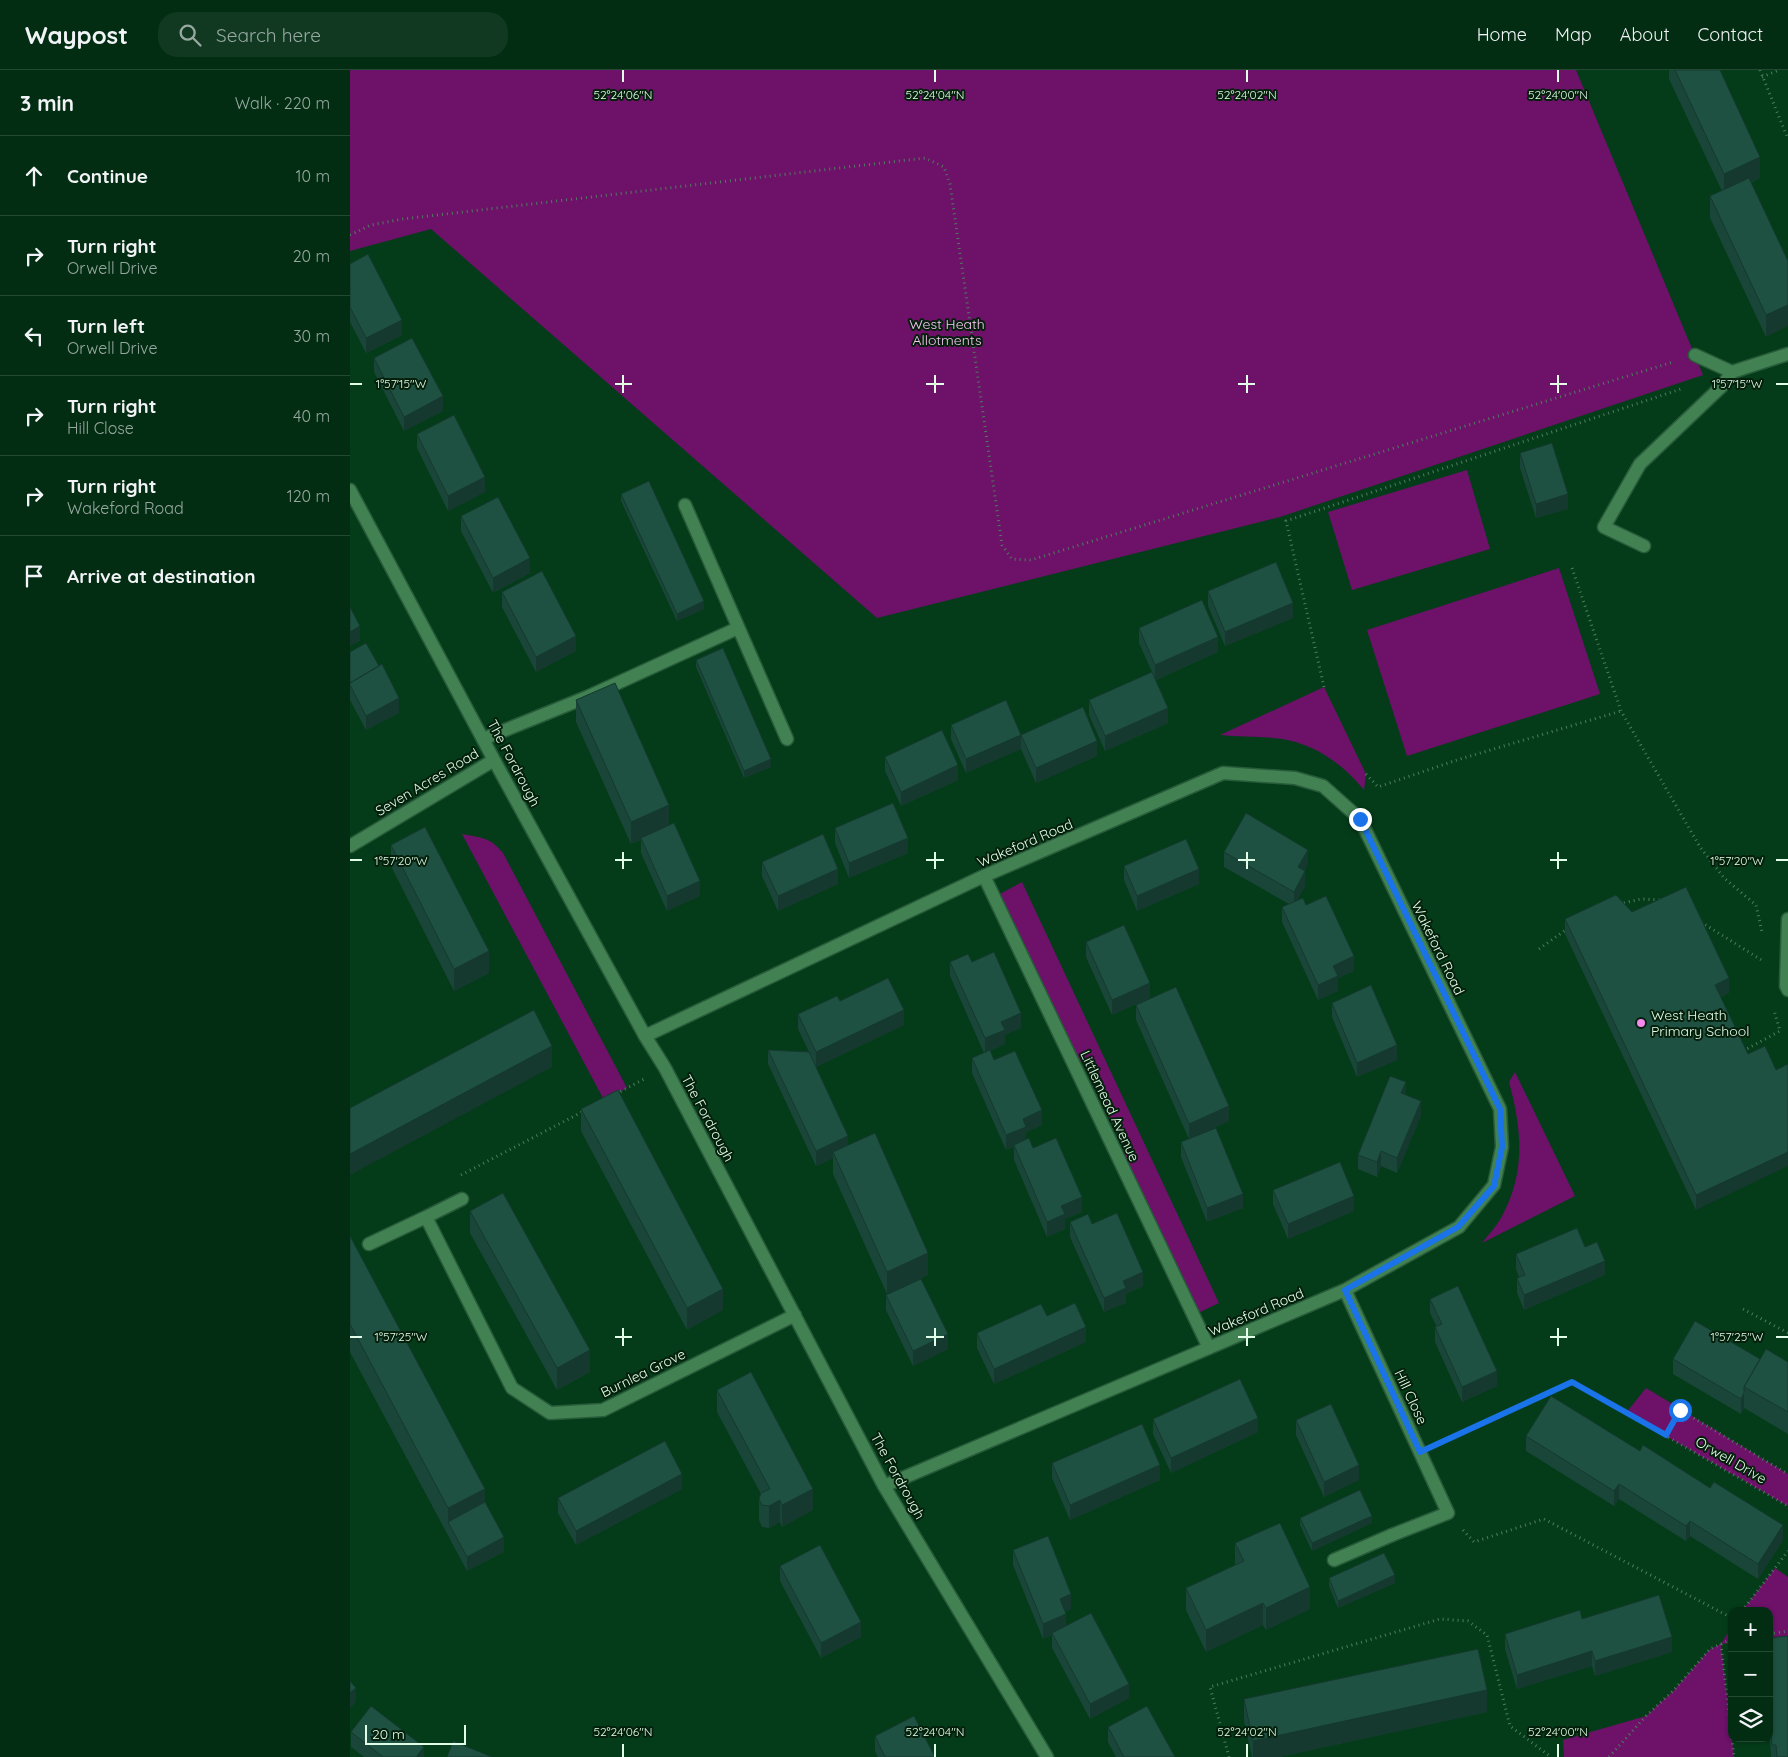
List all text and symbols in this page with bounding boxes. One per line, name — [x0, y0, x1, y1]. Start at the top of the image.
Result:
search box — [158, 12, 508, 57]
text: Waypost — [25, 20, 128, 50]
icon: search — [176, 21, 204, 49]
text: Search here — [216, 23, 321, 47]
text: Home — [1477, 23, 1527, 46]
text: Map — [1555, 23, 1592, 46]
text: About — [1620, 23, 1670, 46]
text: Contact — [1698, 23, 1763, 46]
text: 52°24'06"N — [593, 87, 653, 102]
text: 52°24'04"N — [905, 87, 965, 102]
text: 52°24'02"N — [1217, 87, 1277, 102]
text: 52°24'00"N — [1528, 87, 1588, 102]
text: 3 min — [20, 90, 74, 116]
text: Walk · 220 m — [235, 93, 330, 113]
icon: ahead — [20, 162, 48, 190]
text: Continue — [67, 164, 148, 188]
text: 10 m — [296, 166, 330, 186]
text: Turn right — [67, 234, 156, 258]
icon: right — [20, 242, 48, 270]
text: 20 m — [293, 246, 330, 266]
text: Orwell Drive — [67, 258, 158, 278]
text: Turn left — [67, 314, 145, 338]
park label: West Heath Allotments — [909, 315, 985, 349]
icon: left — [20, 322, 48, 350]
text: 30 m — [293, 326, 330, 346]
text: Orwell Drive — [67, 338, 158, 358]
text: 1°57'15"W — [376, 376, 427, 391]
text: 1°57'15"W — [1712, 376, 1763, 391]
text: Turn right — [67, 394, 156, 418]
icon: right — [20, 402, 48, 430]
text: 40 m — [293, 406, 330, 426]
text: Hill Close — [67, 418, 134, 438]
text: Turn right — [67, 474, 156, 498]
icon: right — [20, 482, 48, 510]
text: 120 m — [287, 486, 330, 506]
text: Wakeford Road — [67, 498, 184, 518]
icon: arrive — [20, 562, 48, 590]
text: Arrive at destination — [67, 564, 256, 588]
street label: The Fordrough — [484, 716, 544, 810]
street label: Seven Acres Road — [372, 744, 482, 820]
route end — [1349, 808, 1372, 831]
street label: Wakeford Road — [975, 815, 1075, 871]
text: 1°57'20"W — [374, 853, 428, 868]
text: 1°57'20"W — [1710, 853, 1764, 868]
street label: Wakeford Road — [1408, 898, 1468, 998]
place label: West Heath Primary School — [1651, 1006, 1749, 1040]
marker: West Heath Primary School — [1635, 1017, 1647, 1029]
street label: Littlemead Avenue — [1076, 1048, 1144, 1164]
street label: The Fordrough — [678, 1071, 738, 1165]
street label: Wakeford Road — [1206, 1284, 1306, 1340]
text: 1°57'25"W — [375, 1329, 428, 1344]
text: 1°57'25"W — [1711, 1329, 1764, 1344]
street label: Burnlea Grove — [598, 1345, 689, 1401]
street label: Hill Close — [1390, 1367, 1432, 1427]
route start — [1669, 1399, 1692, 1422]
street label: The Fordrough — [867, 1430, 929, 1522]
street label: Orwell Drive — [1692, 1432, 1770, 1488]
map controls — [1728, 1607, 1773, 1742]
button: + — [1728, 1607, 1773, 1652]
button: − — [1728, 1652, 1773, 1697]
button: layers — [1728, 1697, 1773, 1742]
scale bar — [365, 1722, 466, 1745]
text: 52°24'06"N — [593, 1724, 653, 1739]
text: 52°24'04"N — [905, 1724, 965, 1739]
text: 52°24'02"N — [1217, 1724, 1277, 1739]
text: 52°24'00"N — [1528, 1724, 1588, 1739]
text: 20 m — [372, 1725, 405, 1743]

